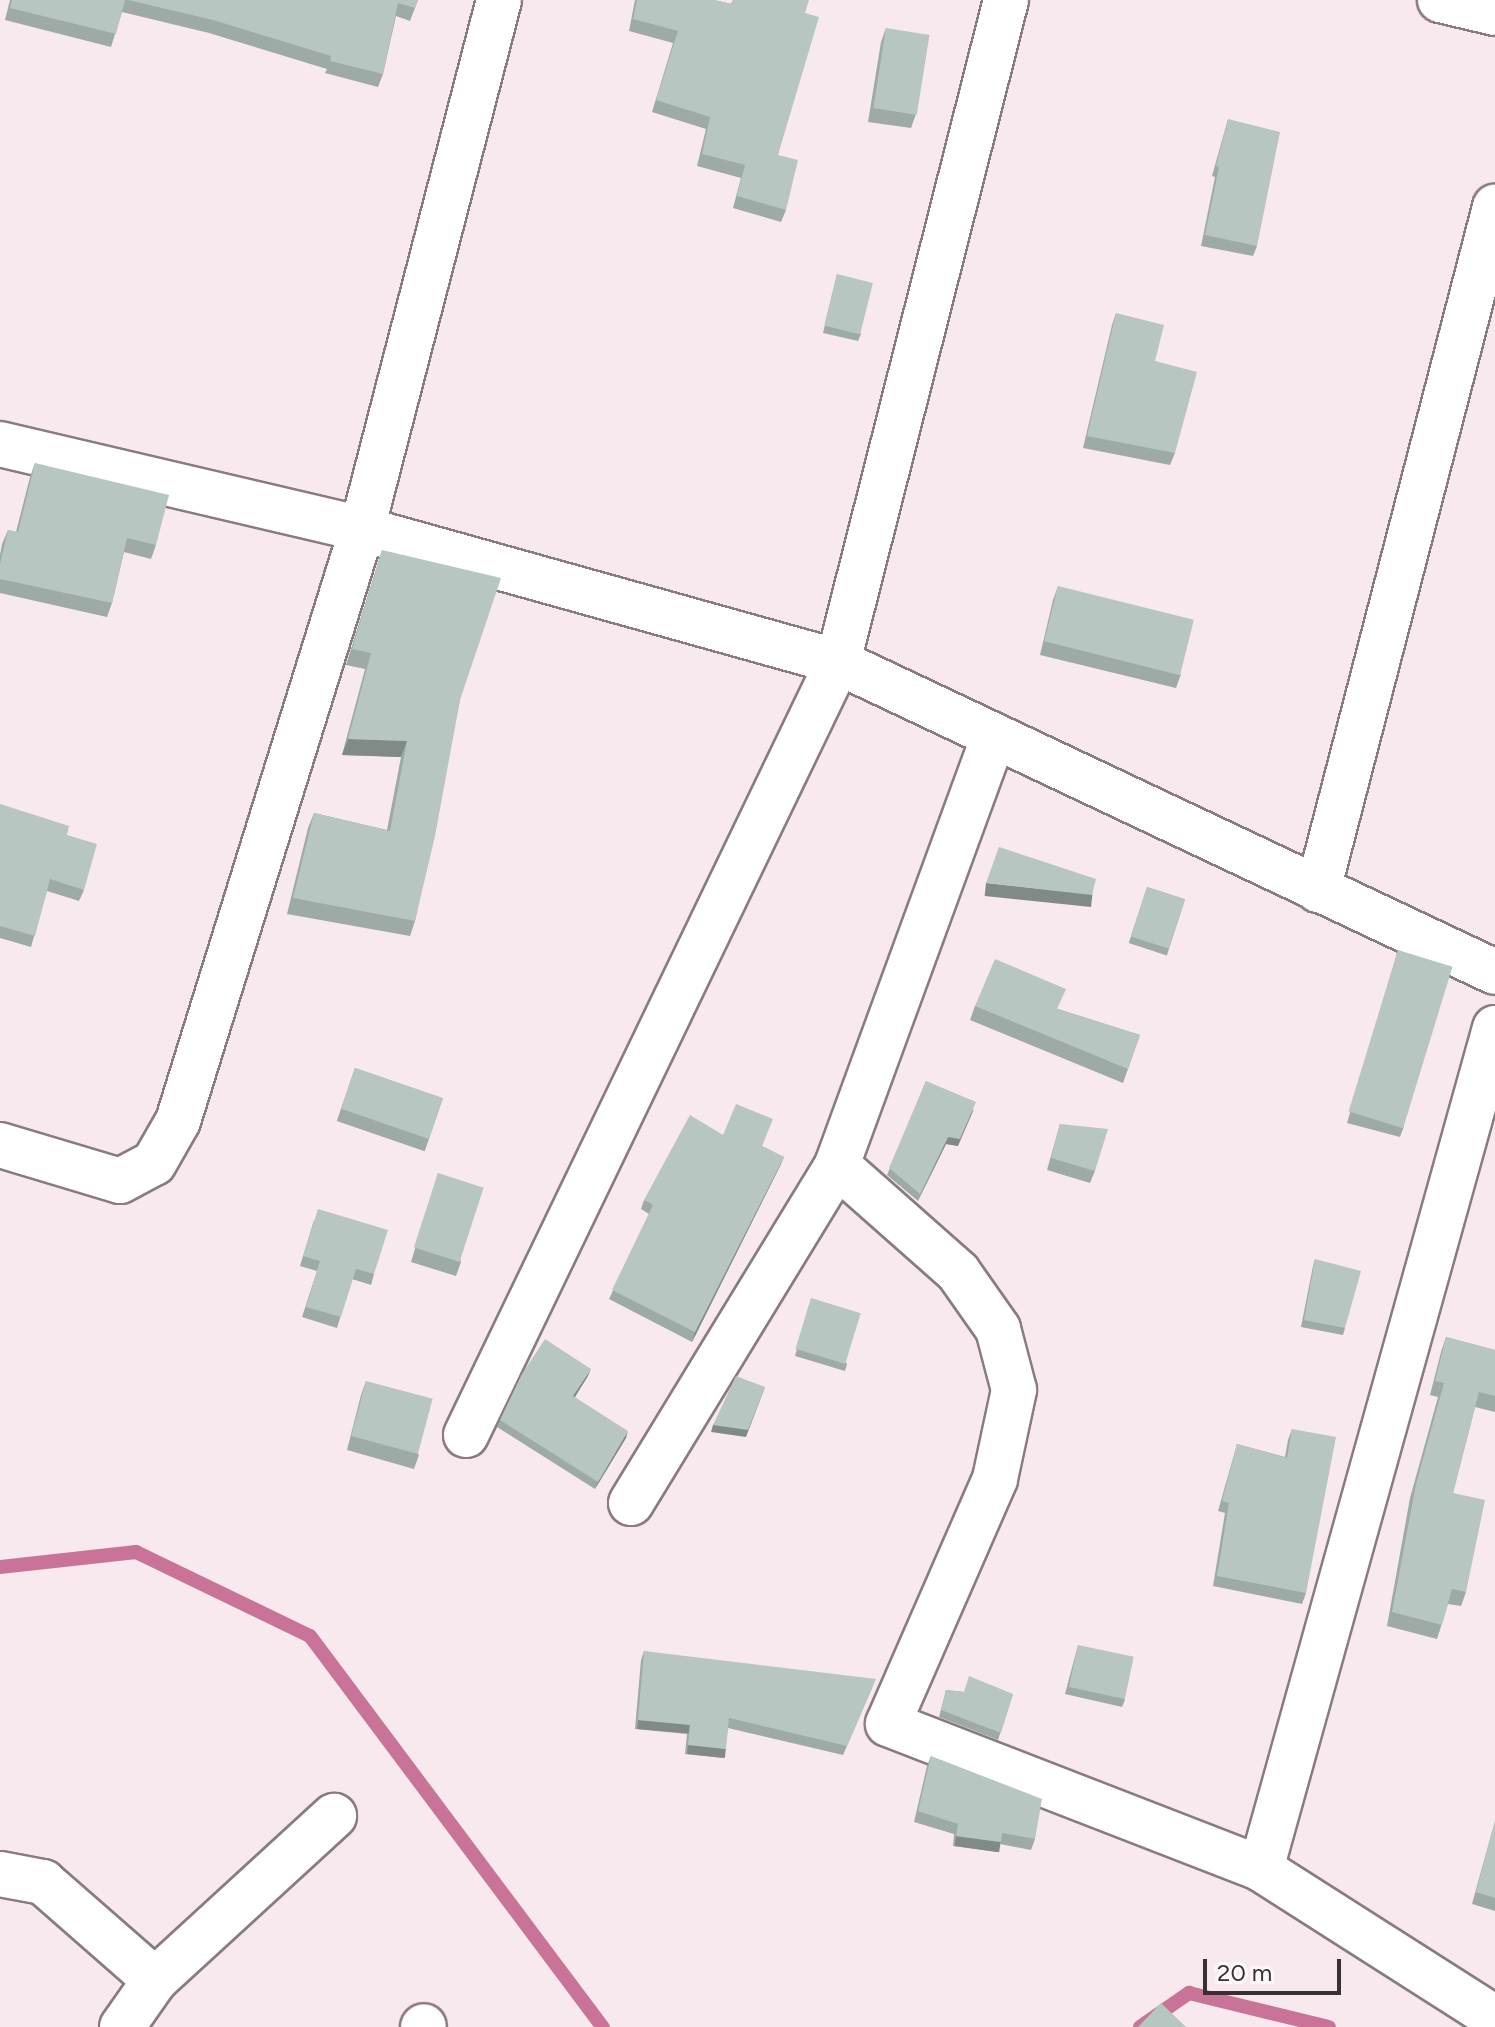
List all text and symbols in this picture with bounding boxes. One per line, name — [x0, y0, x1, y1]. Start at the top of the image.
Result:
scale bar — [1207, 1943, 1345, 1993]
text: 20 m — [1217, 1958, 1272, 1987]

